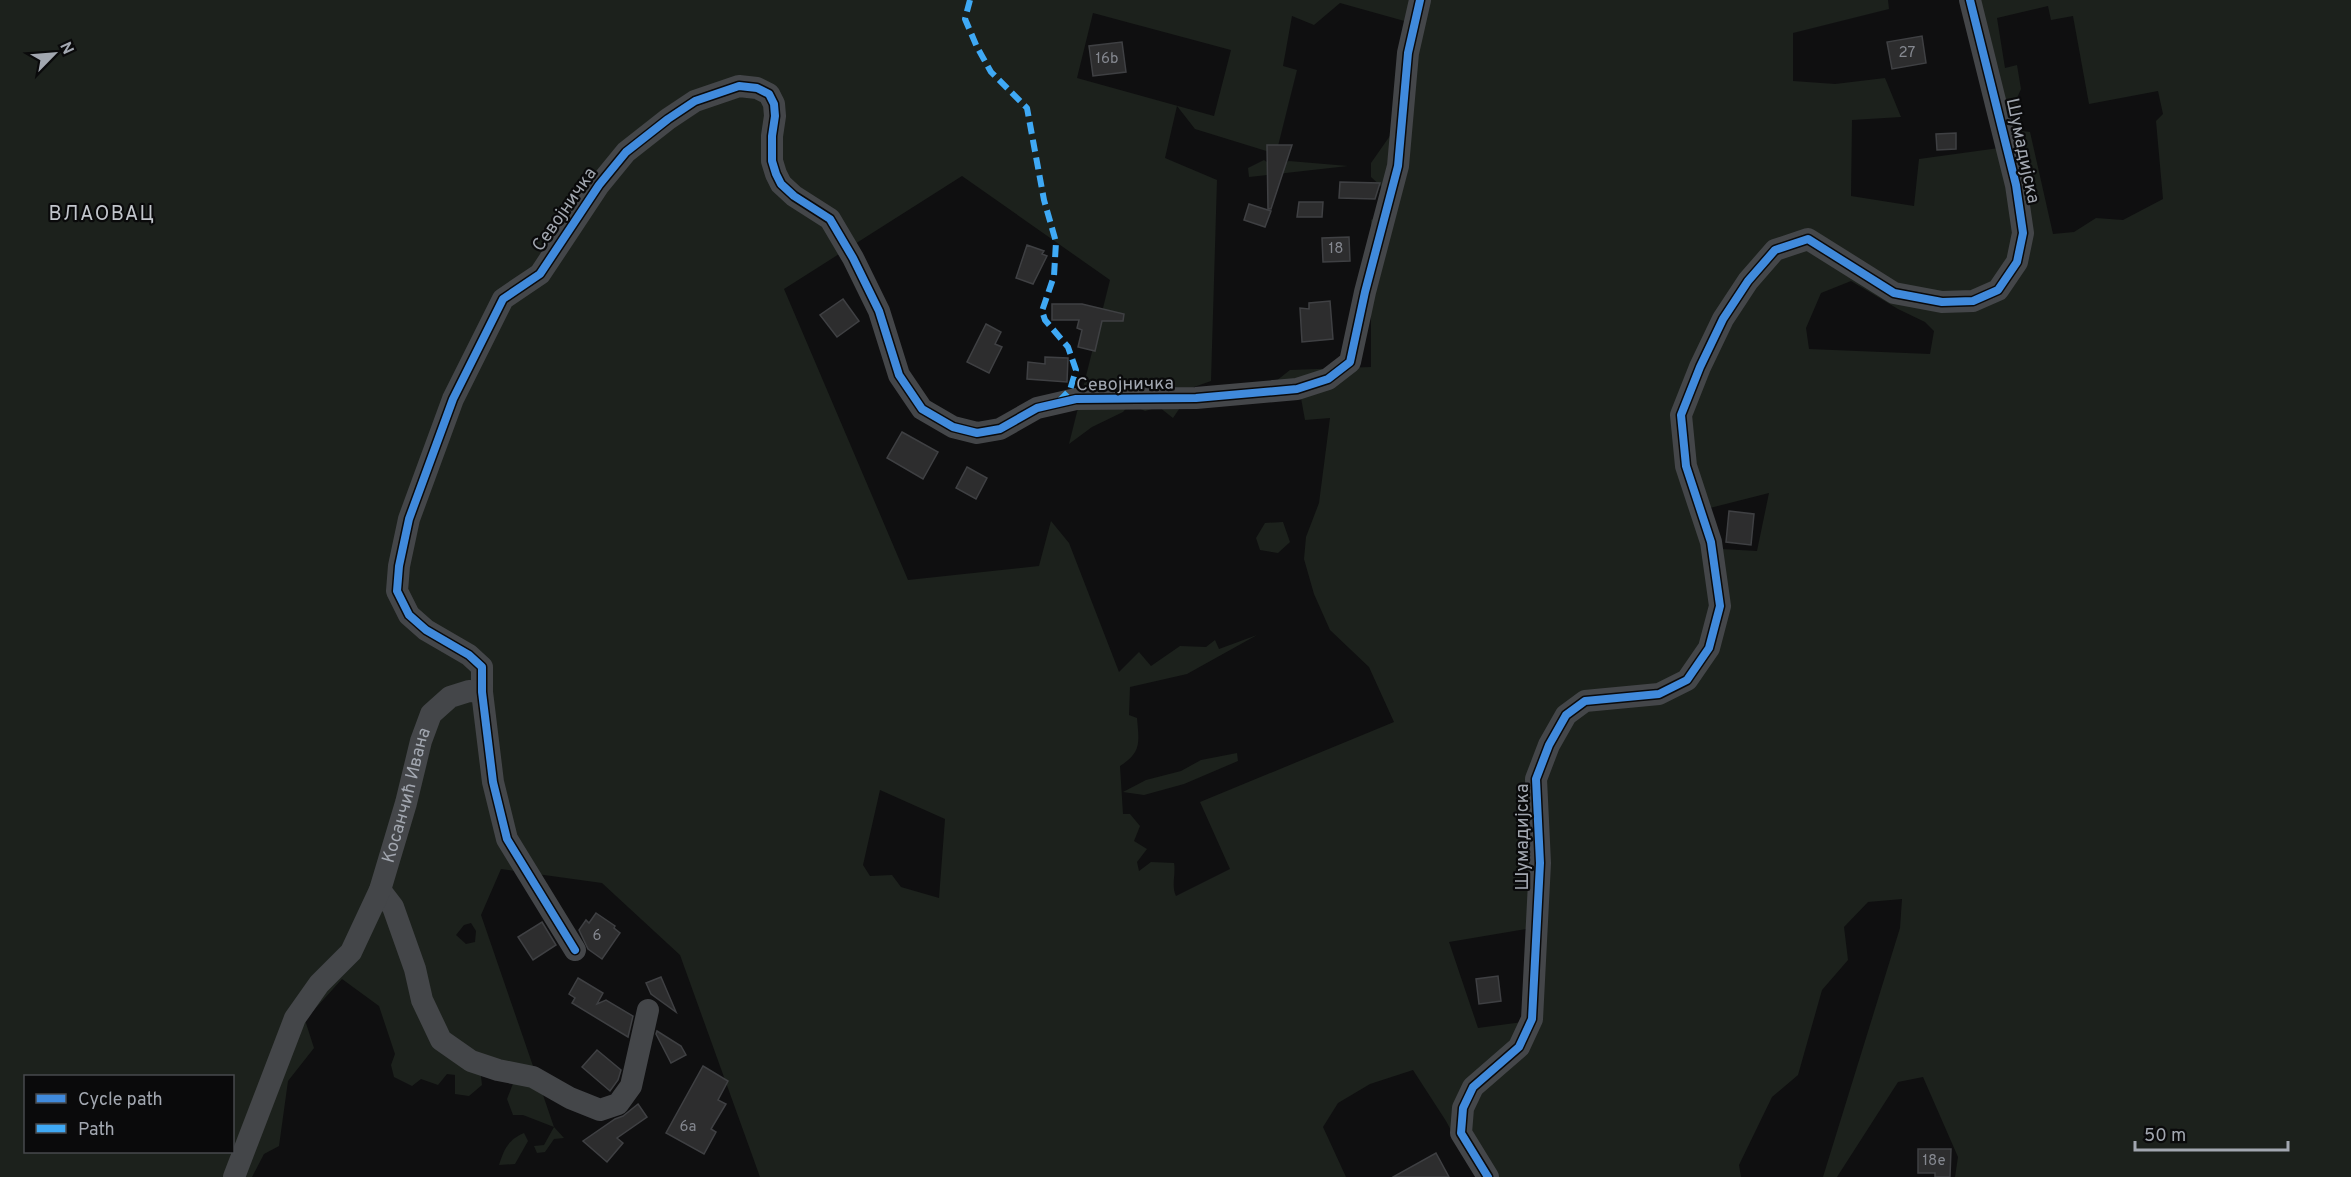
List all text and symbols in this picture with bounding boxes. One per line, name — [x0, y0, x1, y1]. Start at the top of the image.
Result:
north arrow — [24, 24, 84, 84]
text: N — [54, 39, 77, 58]
house number: 27 — [1899, 44, 1916, 63]
house number: 16b — [1096, 50, 1118, 69]
street label: Шумадијска — [2000, 96, 2044, 206]
street label: Севојничка — [528, 163, 602, 257]
district label: ВЛАОВАЦ — [48, 202, 156, 228]
house number: 18 — [1329, 240, 1343, 259]
street label: Севојничка — [1076, 373, 1174, 397]
street label: Косанчић Ивана — [377, 724, 436, 866]
street label: Шумадијска — [1512, 784, 1535, 890]
house number: 6 — [593, 927, 602, 946]
legend — [24, 1075, 234, 1153]
text: Cycle path — [78, 1089, 163, 1112]
scale bar — [2135, 1114, 2288, 1152]
house number: 6a — [680, 1118, 696, 1137]
text: Path — [78, 1119, 115, 1142]
text: 50 m — [2144, 1125, 2186, 1148]
house number: 18e — [1923, 1152, 1945, 1171]

